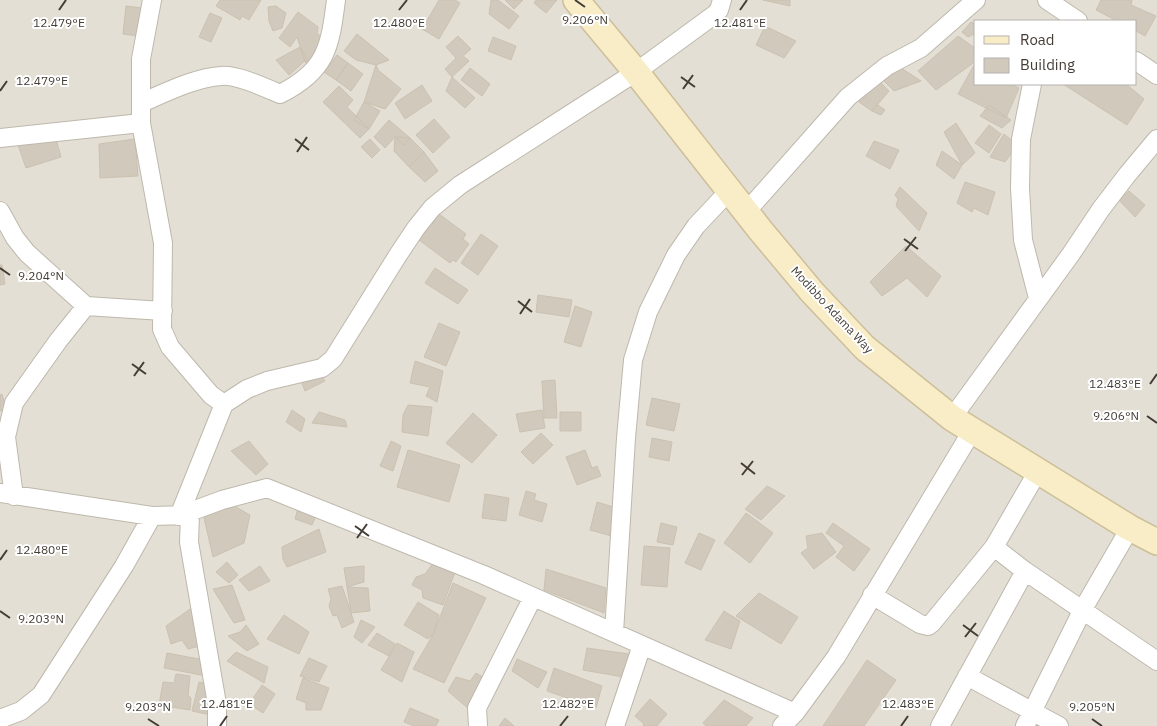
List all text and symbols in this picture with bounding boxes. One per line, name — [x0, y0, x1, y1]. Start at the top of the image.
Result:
text: 9.206°N — [562, 12, 608, 27]
text: 12.479°E — [33, 15, 85, 30]
text: 12.480°E — [373, 15, 425, 30]
text: 12.481°E — [714, 15, 766, 30]
legend — [974, 20, 1137, 85]
text: Road — [1020, 30, 1055, 49]
text: Building — [1020, 55, 1075, 74]
text: 12.479°E — [16, 73, 68, 88]
street label: Modibbo Adama Way — [788, 263, 877, 356]
text: 9.204°N — [18, 268, 64, 283]
text: 12.483°E — [1089, 376, 1141, 391]
text: 9.206°N — [1093, 408, 1139, 423]
text: 12.480°E — [16, 542, 68, 557]
text: 9.203°N — [18, 611, 64, 626]
text: 12.481°E — [201, 696, 253, 711]
text: 12.482°E — [542, 696, 594, 711]
text: 12.483°E — [882, 696, 934, 711]
text: 9.203°N — [125, 699, 171, 714]
text: 9.205°N — [1069, 699, 1115, 714]

